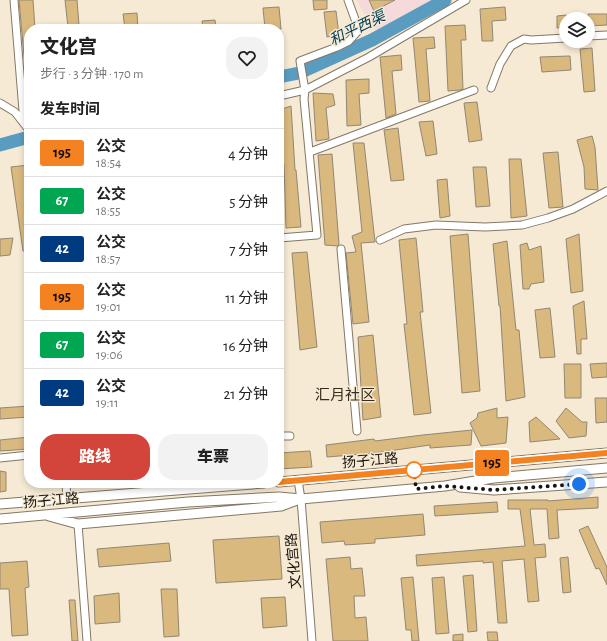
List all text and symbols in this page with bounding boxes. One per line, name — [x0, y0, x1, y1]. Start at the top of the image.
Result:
water label: 和平西渠 — [327, 7, 389, 48]
map controls — [559, 12, 595, 48]
button: layers — [559, 12, 595, 48]
button: heart — [226, 37, 268, 79]
text: 文化宫 — [40, 38, 97, 57]
text: 步行 · 3 分钟 · 170 m — [40, 68, 143, 81]
text: 发车时间 — [40, 102, 100, 117]
text: 公交 — [96, 139, 126, 154]
text: 195 — [53, 146, 71, 160]
text: 4 分钟 — [228, 147, 268, 162]
text: 18:54 — [96, 157, 121, 170]
text: 公交 — [96, 187, 126, 202]
text: 67 — [56, 194, 68, 208]
text: 5 分钟 — [229, 195, 268, 210]
text: 18:55 — [96, 205, 120, 218]
text: 公交 — [96, 235, 126, 250]
text: 42 — [55, 242, 69, 256]
text: 7 分钟 — [229, 243, 268, 258]
text: 18:57 — [96, 253, 120, 266]
text: 公交 — [96, 283, 126, 298]
text: 195 — [53, 290, 71, 304]
text: 11 分钟 — [225, 291, 268, 306]
text: 19:01 — [96, 301, 121, 314]
text: 公交 — [96, 331, 126, 346]
text: 67 — [56, 338, 68, 352]
text: 16 分钟 — [223, 339, 268, 354]
text: 19:06 — [96, 349, 123, 362]
text: 公交 — [96, 379, 126, 394]
text: 42 — [55, 386, 69, 400]
text: 21 分钟 — [224, 387, 268, 402]
district label: 汇月社区 — [315, 387, 375, 403]
text: 19:11 — [96, 397, 119, 410]
button: 路线 — [40, 434, 150, 480]
button: 车票 — [158, 434, 268, 480]
line badge: 195 — [469, 450, 515, 476]
street label: 扬子江路 — [341, 451, 399, 470]
text: 195 — [483, 456, 501, 470]
unlabelled marker — [405, 461, 423, 479]
your location — [569, 474, 589, 494]
street label: 扬子江路 — [22, 491, 80, 510]
street label: 文化宫路 — [283, 532, 303, 590]

